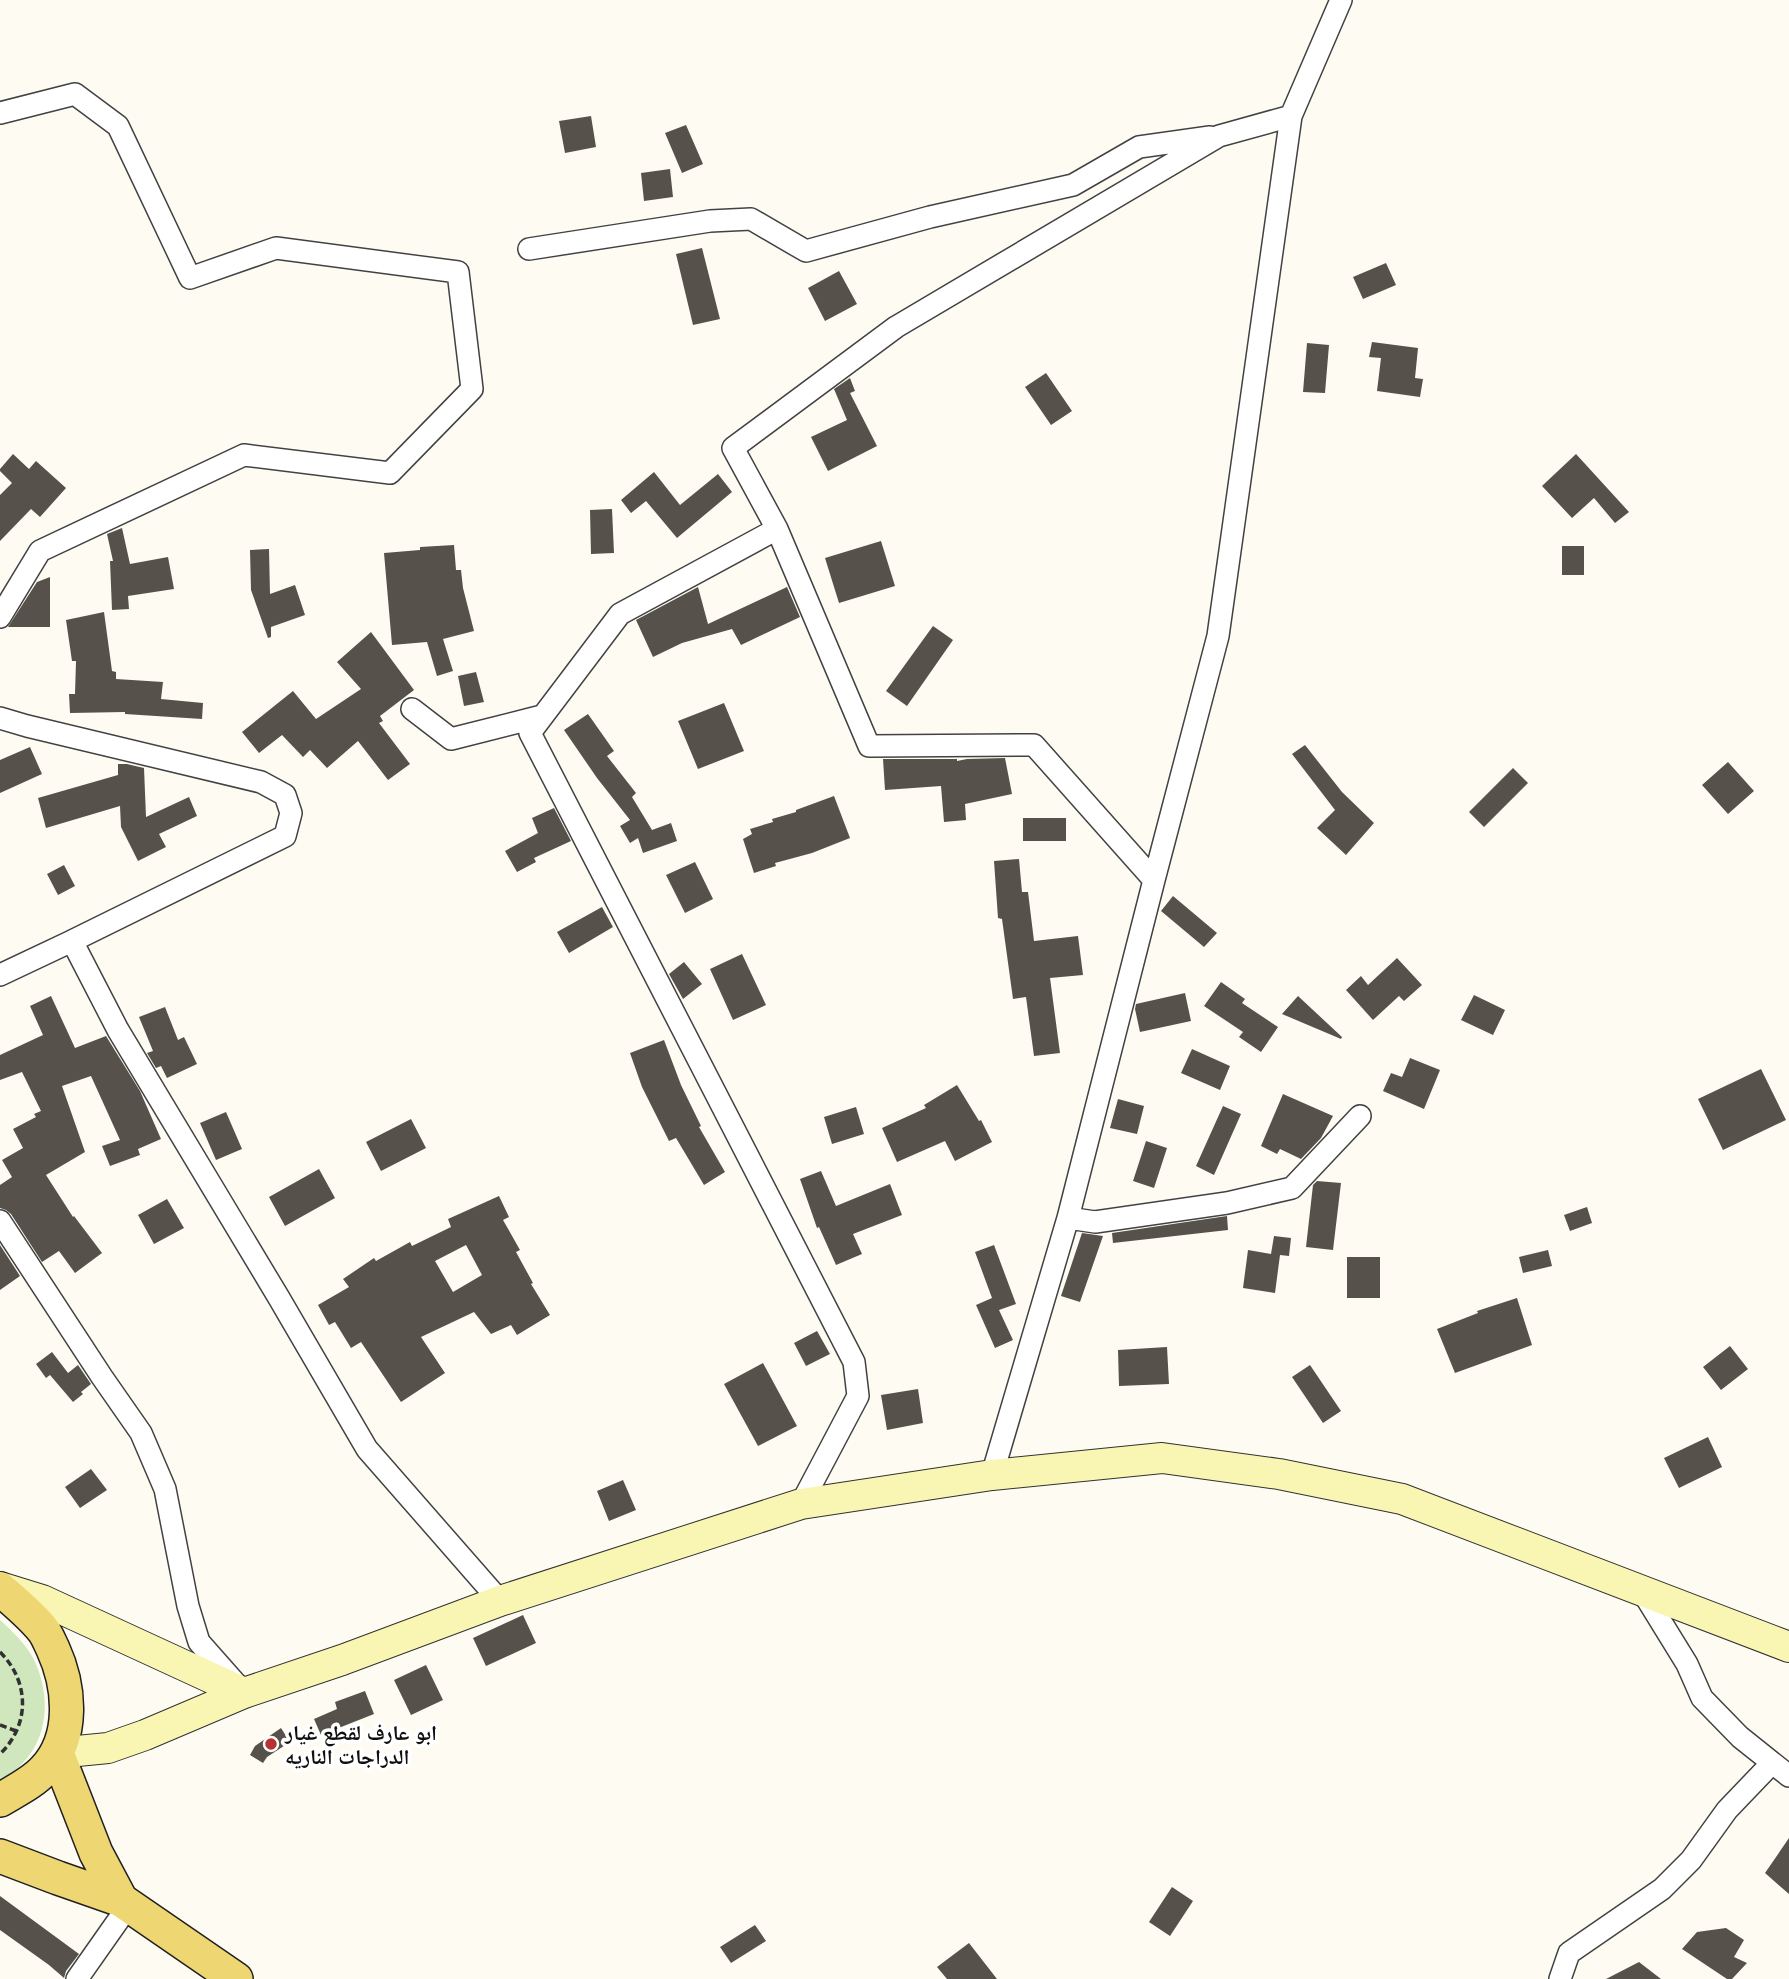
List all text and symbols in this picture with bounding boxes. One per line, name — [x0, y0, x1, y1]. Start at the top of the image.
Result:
place label: ابو عارف لقطع غيار الدراجات الناريه — [284, 1718, 437, 1770]
marker: ابو عارف لقطع غيار الدراجات الناريه — [263, 1736, 279, 1752]

